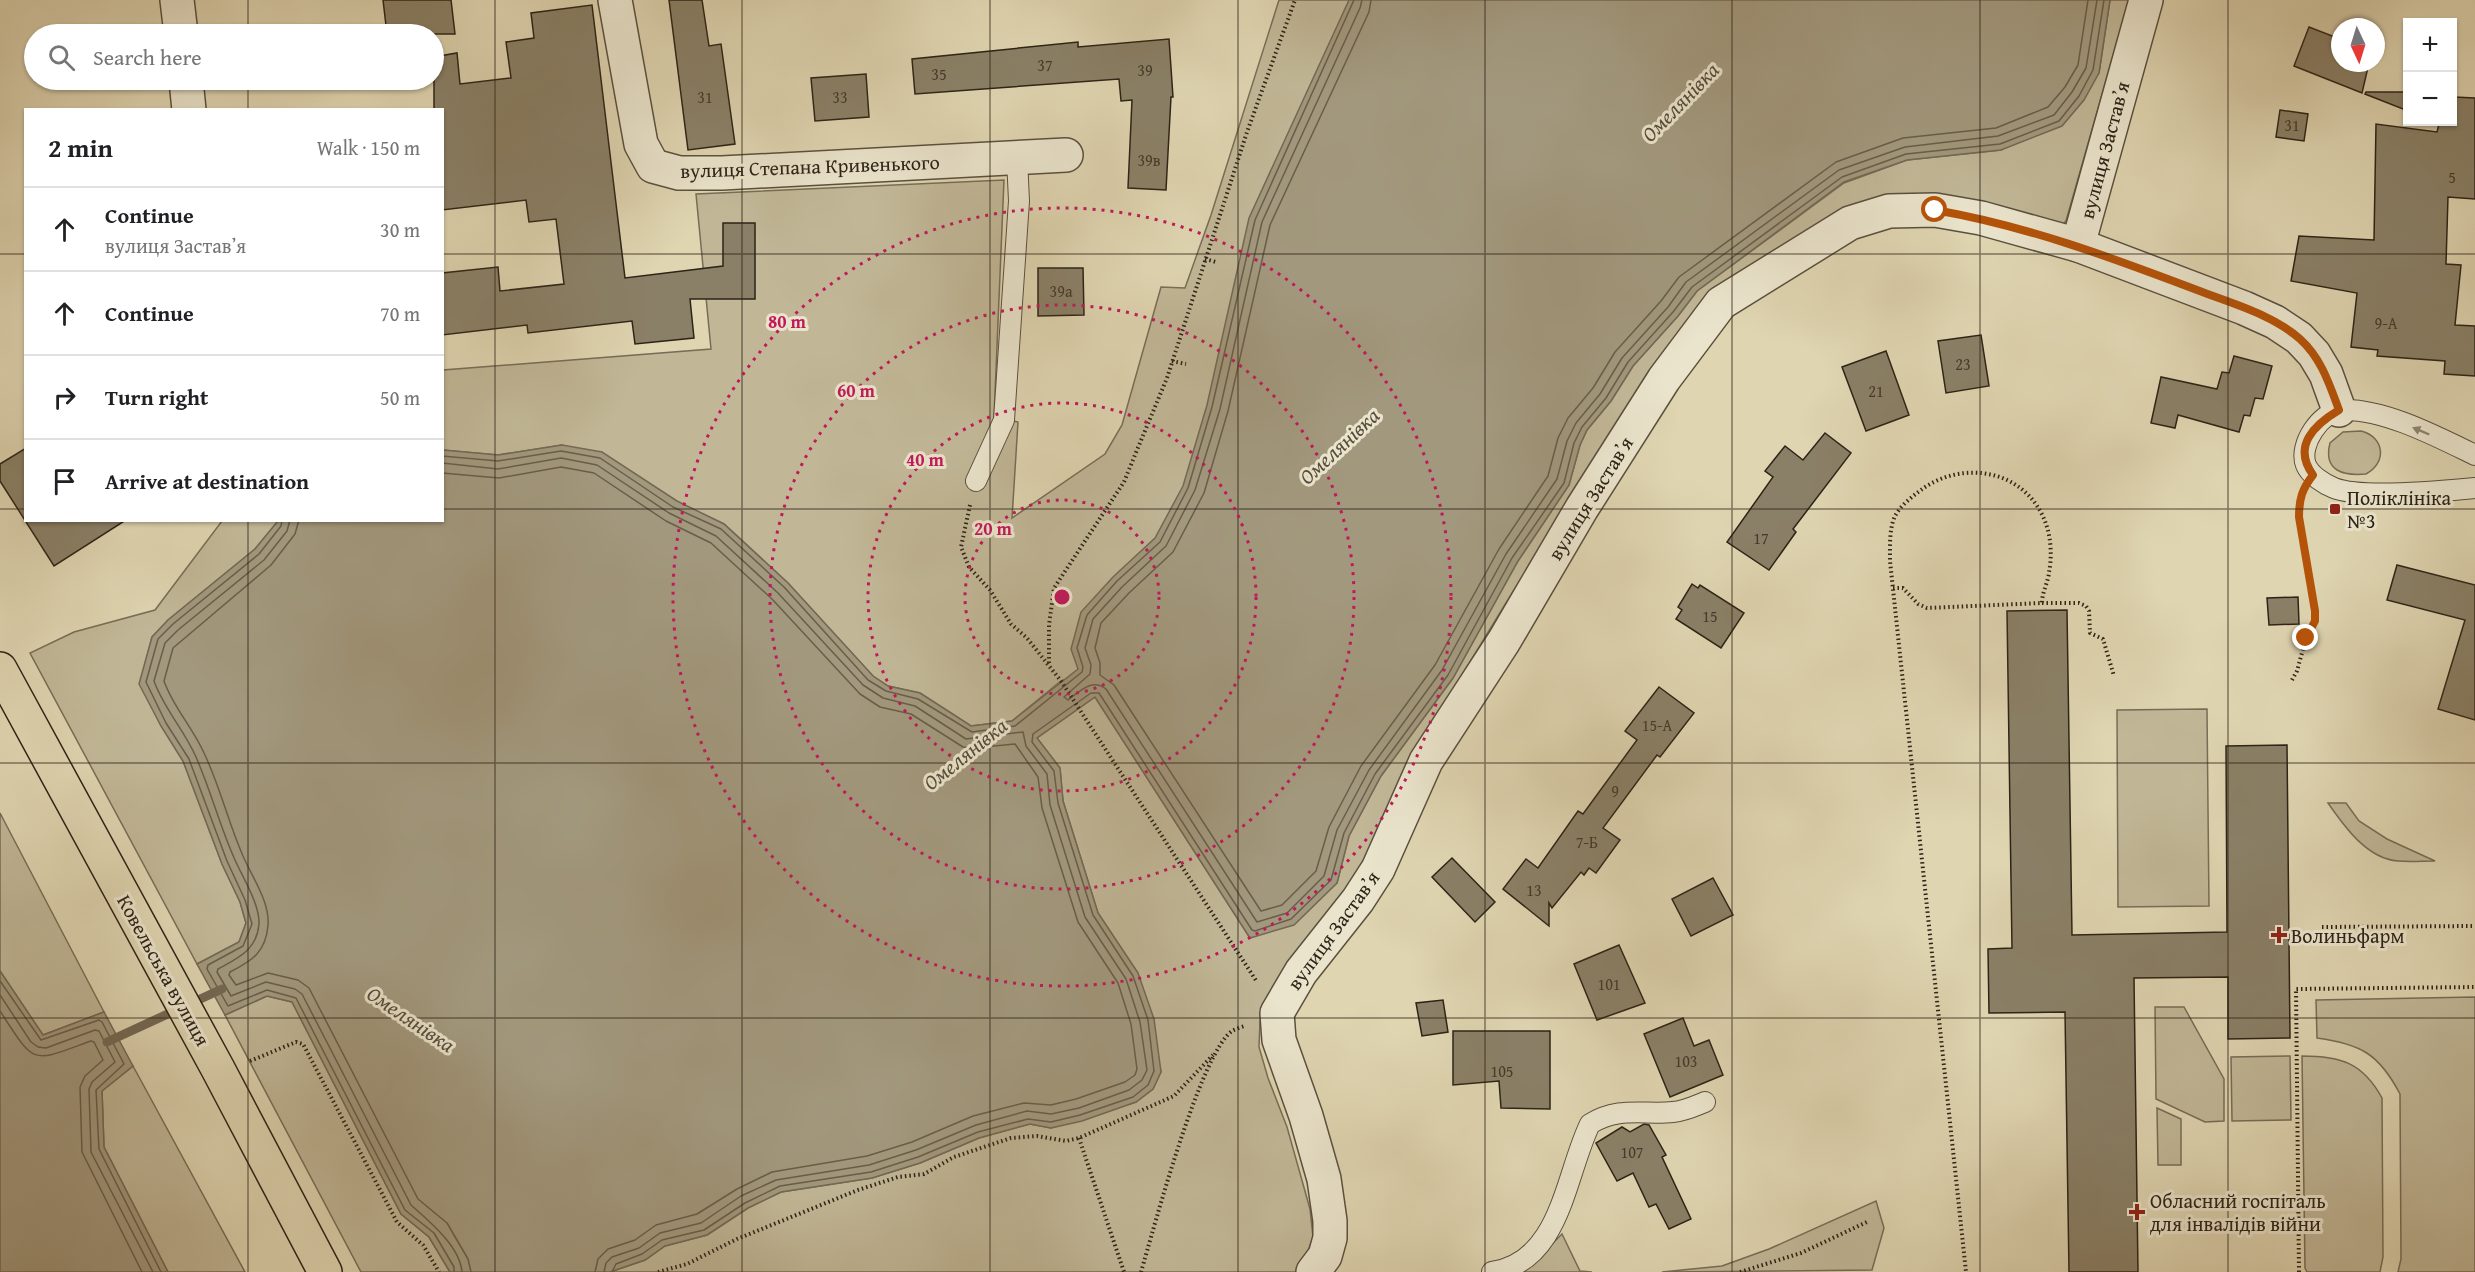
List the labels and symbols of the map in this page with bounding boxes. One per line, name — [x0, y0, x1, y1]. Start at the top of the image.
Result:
north arrow — [2331, 18, 2385, 72]
house number: 37 — [1037, 53, 1053, 77]
water label: Омелянівка — [1634, 55, 1726, 149]
house number: 39 — [1137, 58, 1153, 82]
house number: 35 — [931, 62, 947, 86]
street label: вулиця Заставʼя — [2072, 78, 2136, 222]
house number: 31 — [697, 85, 713, 109]
house number: 33 — [832, 85, 848, 109]
house number: 31 — [2284, 113, 2300, 137]
street label: вулиця Степана Кривенького — [680, 147, 940, 185]
house number: 39в — [1137, 148, 1161, 172]
house number: 5 — [2448, 165, 2456, 189]
route start — [1921, 196, 1947, 222]
house number: 39а — [1049, 279, 1073, 303]
text: 80 m — [768, 308, 807, 335]
house number: 9-А — [2375, 311, 2398, 335]
house number: 23 — [1955, 352, 1971, 376]
text: 60 m — [837, 377, 876, 404]
house number: 21 — [1868, 379, 1884, 403]
water label: Омелянівка — [1292, 400, 1386, 491]
one-way arrow — [2412, 426, 2430, 436]
street label: вулиця Заставʼя — [1540, 430, 1640, 566]
text: 40 m — [906, 446, 945, 473]
place label: Поліклініка №3 — [2347, 483, 2451, 535]
marker: Поліклініка №3 — [2328, 502, 2342, 516]
text: 20 m — [974, 515, 1013, 542]
house number: 17 — [1753, 526, 1769, 550]
centre of rings — [1052, 587, 1072, 607]
house number: 15 — [1702, 604, 1718, 628]
route end — [2292, 624, 2318, 650]
water label: Омелянівка — [916, 710, 1014, 798]
house number: 15-А — [1642, 713, 1673, 737]
house number: 9 — [1611, 779, 1619, 803]
house number: 7-Б — [1576, 830, 1598, 854]
street label: вулиця Заставʼя — [1280, 864, 1386, 996]
house number: 13 — [1526, 878, 1542, 902]
street label: Ковельська вулиця — [110, 889, 218, 1051]
place label: Волиньфарм — [2291, 921, 2405, 950]
marker: Волиньфарм — [2272, 928, 2286, 942]
house number: 101 — [1597, 972, 1621, 996]
water label: Омелянівка — [361, 978, 461, 1060]
house number: 103 — [1674, 1049, 1698, 1073]
house number: 105 — [1490, 1059, 1514, 1083]
house number: 107 — [1620, 1140, 1644, 1164]
place label: Обласний госпіталь для інвалідів війни — [2150, 1186, 2326, 1238]
marker: Обласний госпіталь для інвалідів війни — [2128, 1203, 2146, 1221]

